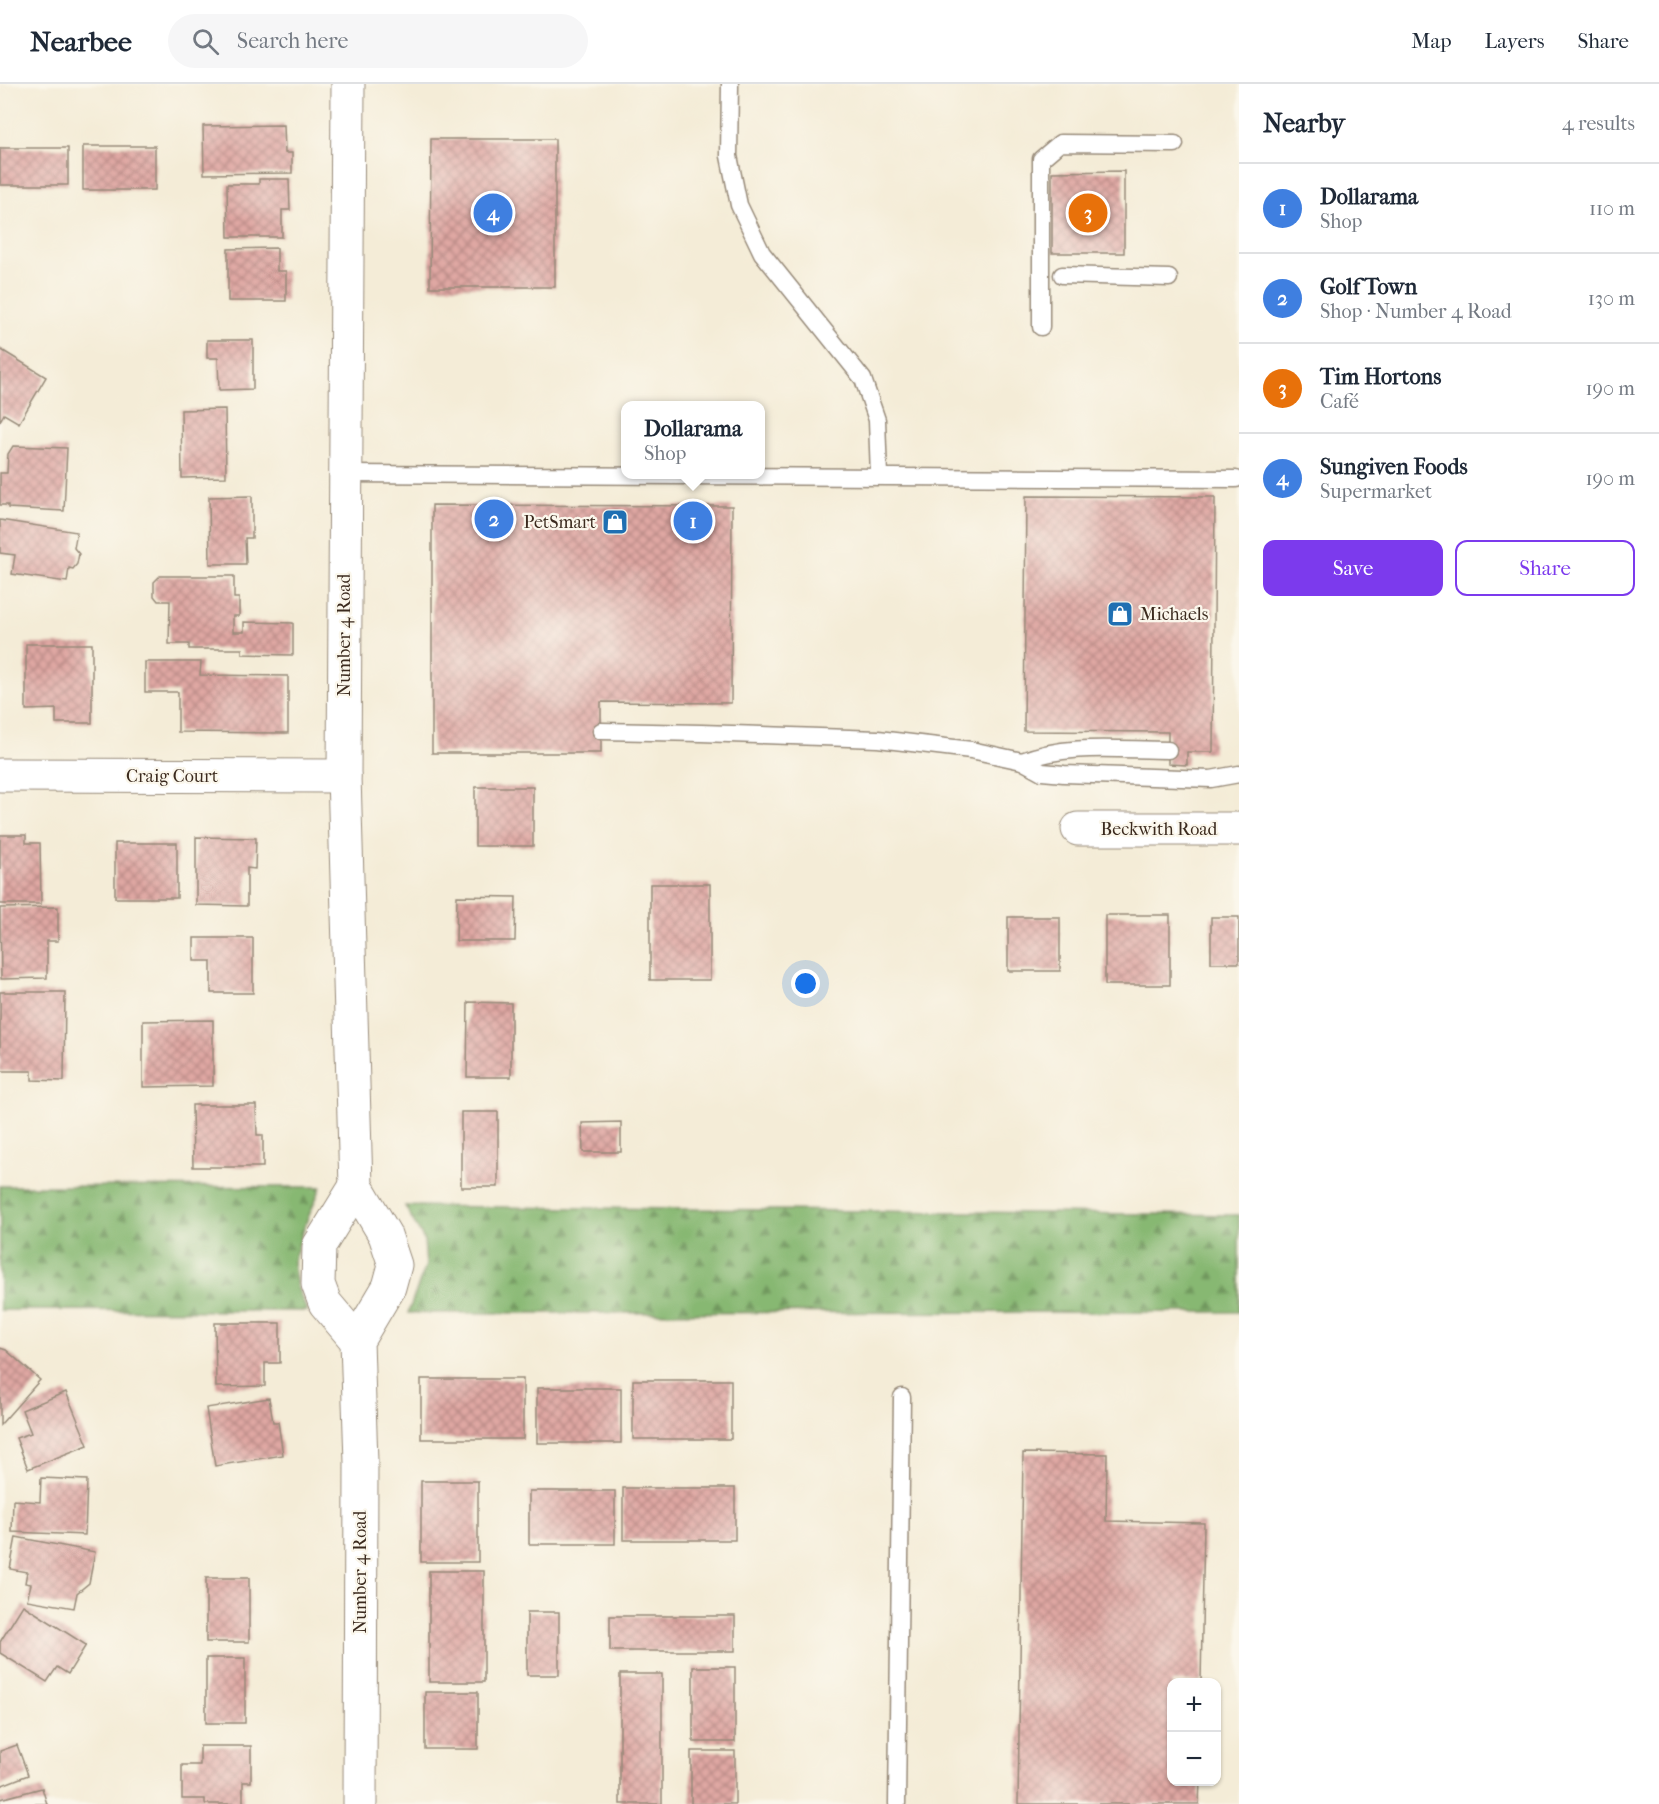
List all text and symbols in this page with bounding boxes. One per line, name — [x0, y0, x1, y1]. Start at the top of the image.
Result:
search box — [168, 14, 588, 68]
text: Nearbee — [30, 25, 132, 58]
icon: search — [189, 25, 222, 58]
text: Search here — [237, 28, 348, 54]
text: Map — [1411, 29, 1452, 53]
text: Layers — [1485, 29, 1544, 53]
text: Share — [1577, 29, 1629, 53]
text: Nearby — [1263, 108, 1345, 139]
text: 4 results — [1562, 112, 1635, 135]
text: Dollarama — [1320, 184, 1418, 210]
pin: 4 — [474, 190, 512, 236]
pin: 3 — [1068, 190, 1108, 236]
text: 1 — [1279, 197, 1286, 220]
text: 110 m — [1589, 197, 1635, 220]
text: Shop — [1320, 210, 1362, 233]
text: Golf Town — [1320, 274, 1417, 300]
text: 2 — [1277, 287, 1288, 310]
text: 130 m — [1588, 287, 1635, 310]
text: Shop · Number 4 Road — [1320, 300, 1512, 323]
text: Tim Hortons — [1320, 364, 1441, 390]
text: 3 — [1278, 377, 1287, 400]
text: 190 m — [1585, 377, 1635, 400]
text: Café — [1320, 390, 1359, 413]
popup — [621, 401, 765, 479]
text: Dollarama — [644, 416, 742, 442]
text: Shop — [644, 442, 686, 465]
text: Sungiven Foods — [1320, 454, 1468, 480]
text: 4 — [1277, 467, 1288, 490]
text: 190 m — [1585, 467, 1635, 490]
text: Supermarket — [1320, 480, 1432, 503]
pin: 2 — [474, 496, 514, 542]
pin: 1 — [674, 498, 712, 544]
shop icon: PetSmart — [600, 507, 630, 537]
place label: PetSmart — [523, 512, 597, 533]
button: Save — [1263, 540, 1443, 596]
button: Share — [1455, 540, 1635, 596]
street label: Number 4 Road — [334, 573, 355, 696]
shop icon: Michaels — [1105, 599, 1135, 629]
place label: Michaels — [1140, 604, 1209, 625]
street label: Craig Court — [126, 766, 219, 787]
street label: Beckwith Road — [1101, 819, 1218, 840]
your location — [791, 969, 820, 998]
street label: Number 4 Road — [350, 1510, 371, 1633]
map controls — [1167, 1678, 1221, 1786]
button: + — [1167, 1678, 1221, 1732]
button: − — [1167, 1732, 1221, 1786]

